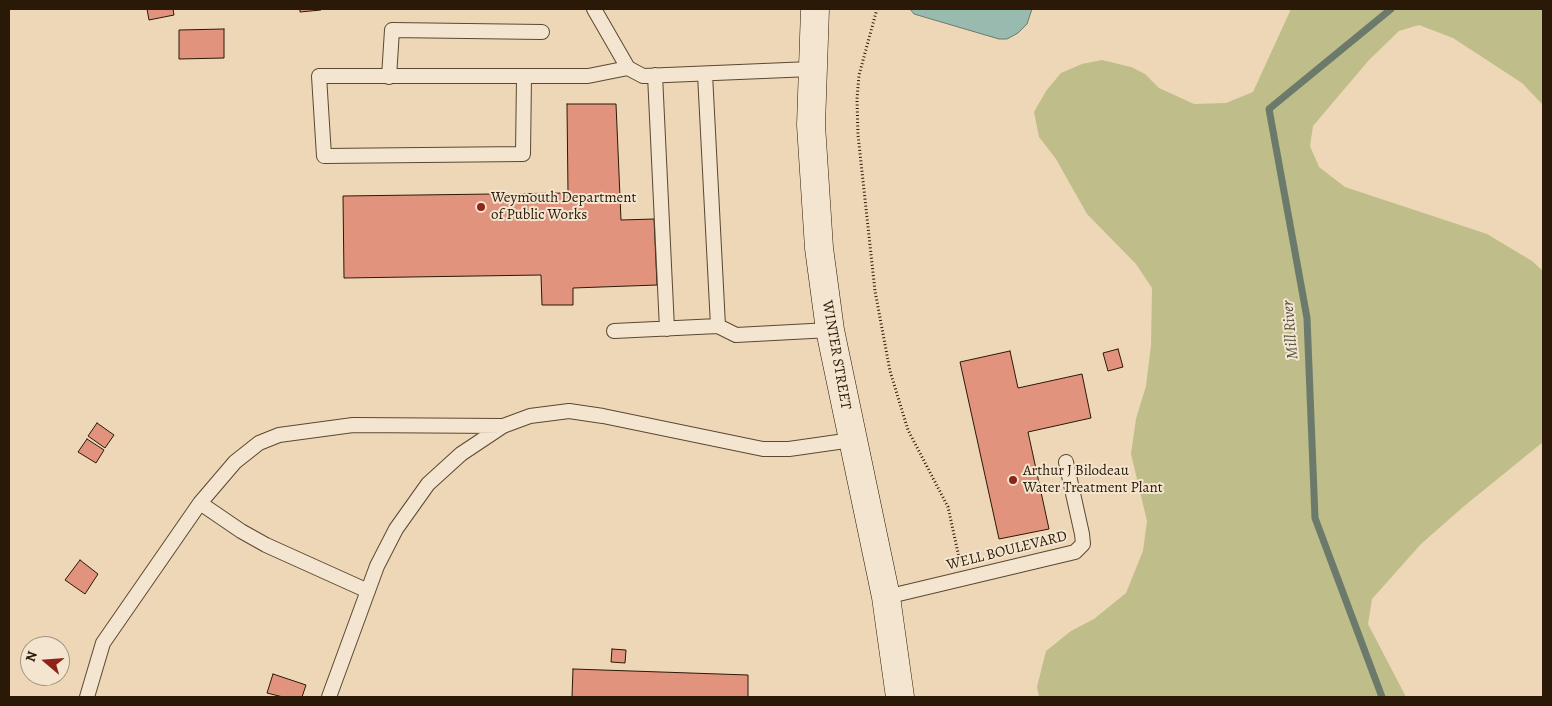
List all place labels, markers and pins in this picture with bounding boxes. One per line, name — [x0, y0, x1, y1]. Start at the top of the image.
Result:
place label: Weymouth Department of Public Works — [491, 189, 636, 224]
marker: Weymouth Department of Public Works — [475, 201, 487, 213]
place label: Arthur J Bilodeau Water Treatment Plant — [1023, 462, 1163, 497]
marker: Arthur J Bilodeau Water Treatment Plant — [1007, 474, 1019, 486]

